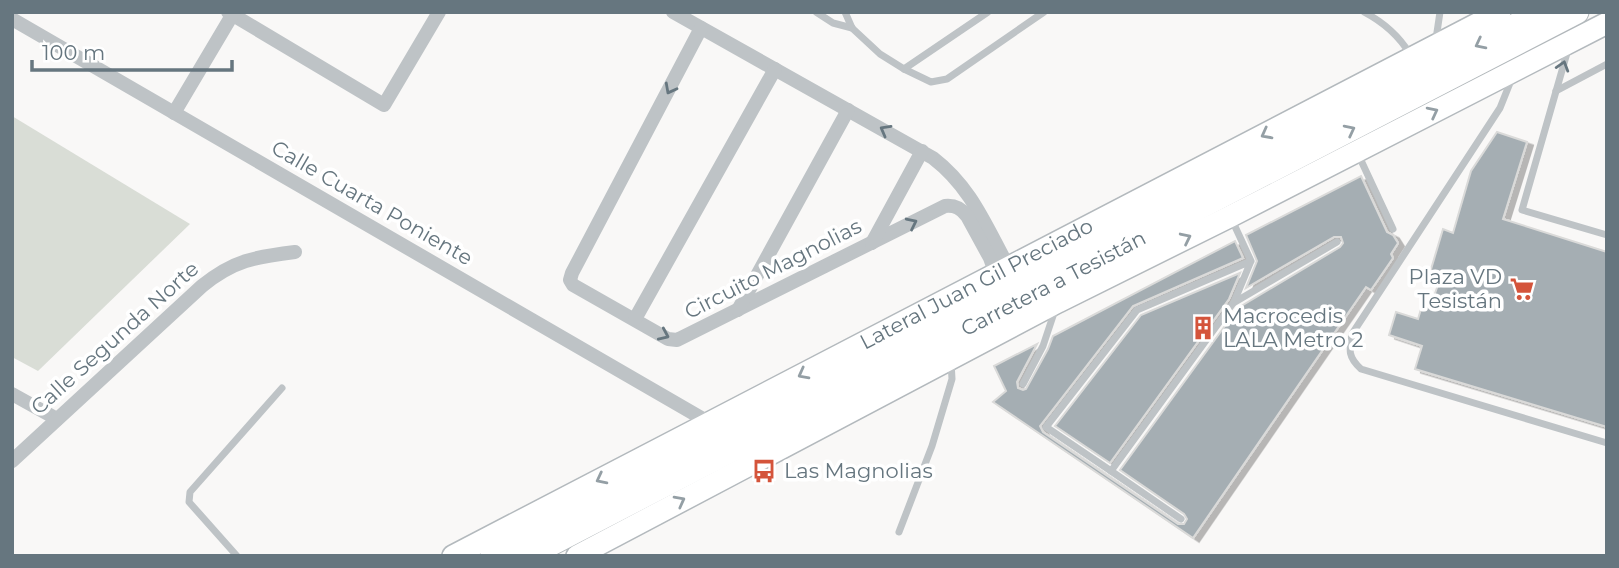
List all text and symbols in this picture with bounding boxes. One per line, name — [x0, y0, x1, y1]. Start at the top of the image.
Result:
scale bar — [32, 28, 231, 72]
one-way arrow — [1475, 35, 1487, 49]
text: 100 m — [42, 40, 105, 65]
one-way arrow — [1555, 60, 1570, 72]
one-way arrow — [664, 81, 678, 94]
one-way arrow — [1426, 107, 1438, 120]
one-way arrow — [880, 125, 892, 138]
one-way arrow — [1343, 125, 1355, 138]
one-way arrow — [1261, 126, 1273, 140]
street label: Calle Cuarta Poniente — [267, 135, 477, 270]
street label: Circuito Magnolias — [680, 213, 865, 324]
street label: Lateral Juan Gil Preciado — [856, 213, 1097, 354]
one-way arrow — [905, 217, 917, 231]
street label: Carretera a Tesistán — [957, 225, 1150, 341]
one-way arrow — [1179, 233, 1192, 247]
street label: Calle Segunda Norte — [26, 256, 204, 419]
place label: Plaza VD Tesistán — [1409, 264, 1502, 313]
supermarket icon: Plaza VD Tesistán — [1508, 275, 1536, 303]
place label: Macrocedis LALA Metro 2 — [1223, 303, 1363, 352]
building icon: Macrocedis LALA Metro 2 — [1189, 314, 1217, 342]
one-way arrow — [657, 327, 669, 341]
one-way arrow — [798, 366, 810, 379]
bus stop icon: Las Magnolias — [750, 457, 778, 485]
place label: Las Magnolias — [784, 458, 933, 483]
one-way arrow — [596, 471, 608, 485]
one-way arrow — [673, 496, 685, 509]

